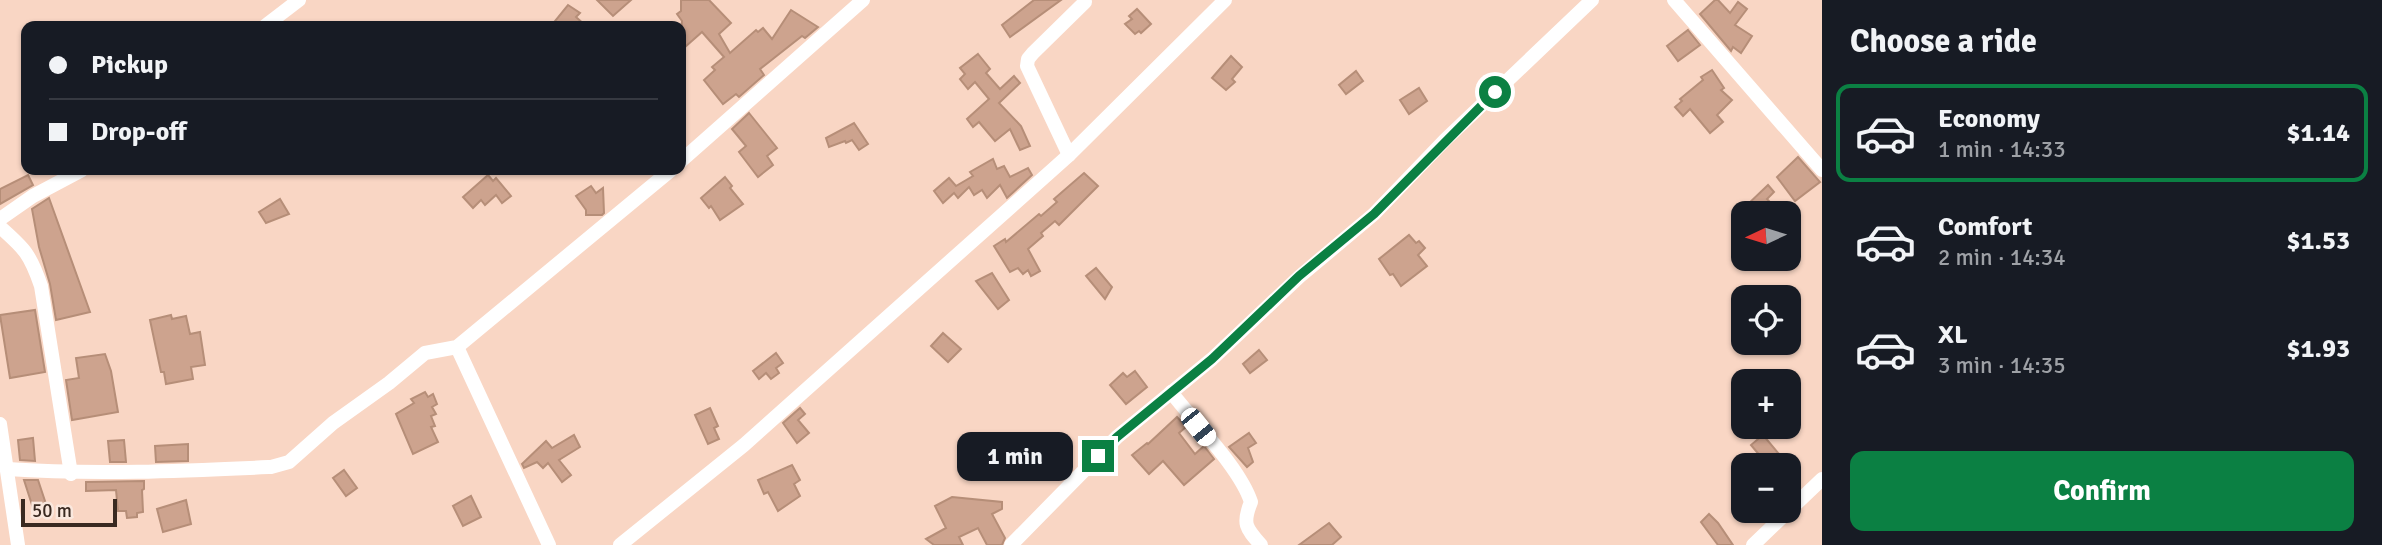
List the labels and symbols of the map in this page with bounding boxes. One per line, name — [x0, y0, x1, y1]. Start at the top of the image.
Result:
route start — [1479, 76, 1511, 108]
north arrow — [1731, 201, 1801, 271]
car — [1177, 404, 1220, 450]
callout: 1 min — [958, 432, 1074, 480]
route end — [1082, 440, 1114, 472]
scale bar — [21, 496, 117, 528]

